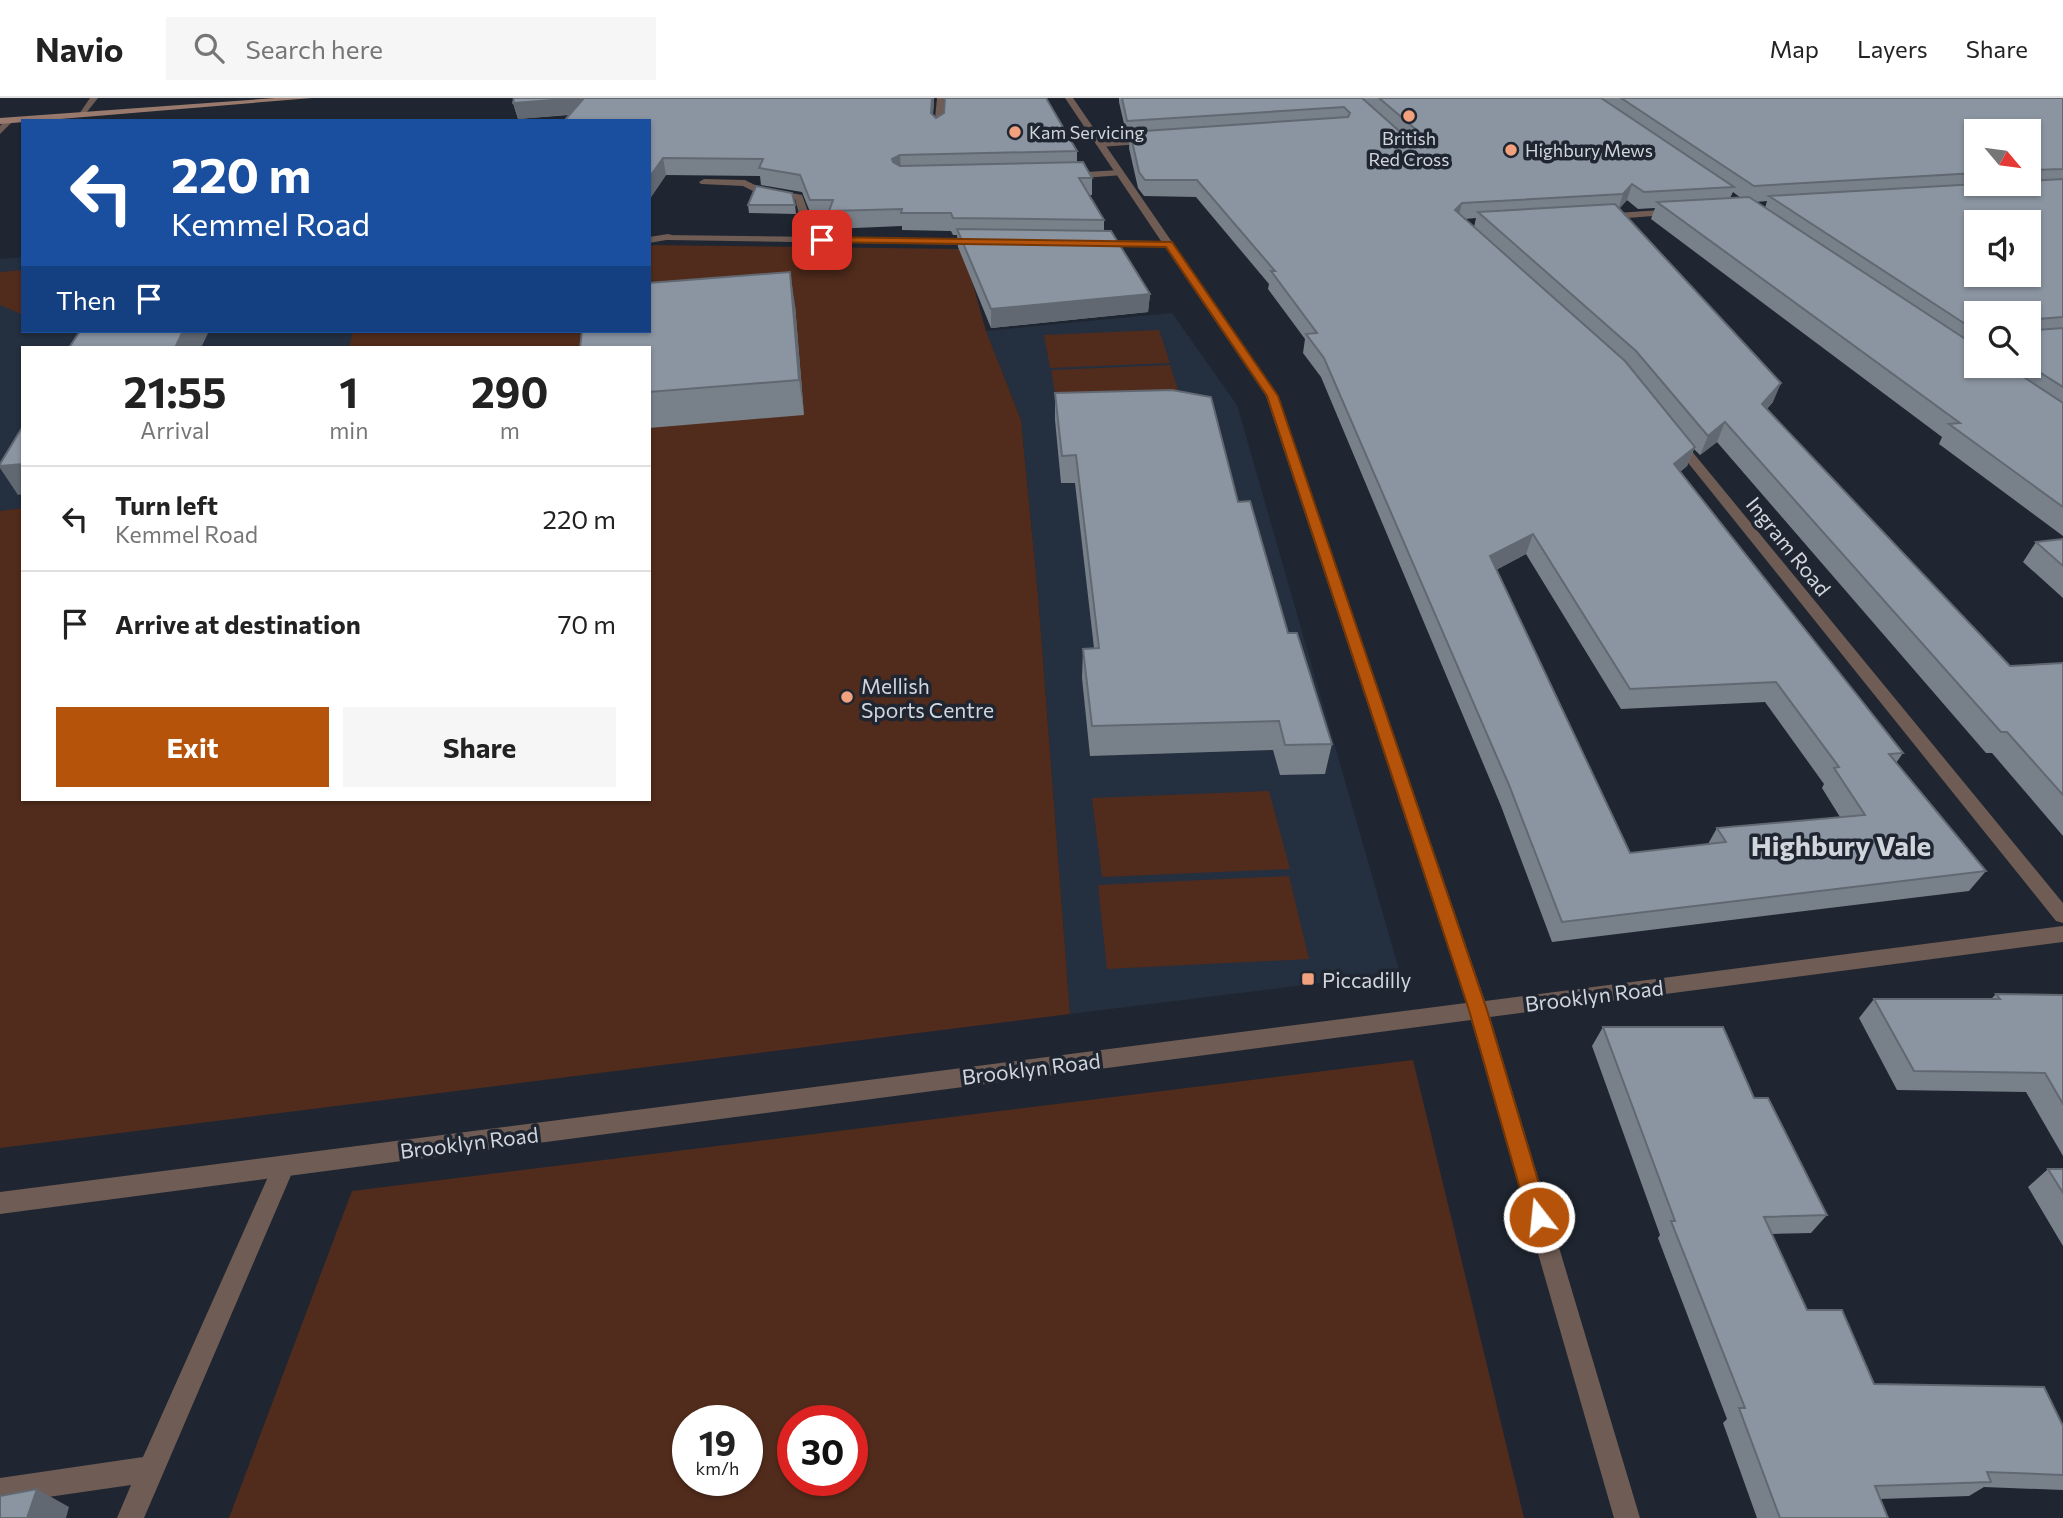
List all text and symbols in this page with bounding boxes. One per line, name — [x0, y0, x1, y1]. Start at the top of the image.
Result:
search box — [166, 17, 656, 80]
text: Navio — [35, 28, 124, 69]
icon: search — [190, 29, 228, 67]
text: Search here — [246, 33, 383, 64]
text: Map — [1770, 34, 1819, 63]
text: Layers — [1857, 34, 1928, 63]
text: Share — [1966, 34, 2028, 63]
marker: British Red Cross — [1401, 108, 1417, 124]
north arrow — [1964, 119, 2040, 196]
map controls — [1964, 119, 2041, 378]
place label: Kam Servicing — [1029, 121, 1145, 143]
marker: Kam Servicing — [1007, 124, 1023, 140]
place label: British Red Cross — [1369, 127, 1449, 170]
place label: Highbury Mews — [1525, 139, 1653, 161]
marker: Highbury Mews — [1503, 142, 1519, 158]
text: 220 m — [171, 143, 311, 203]
icon: left — [56, 147, 147, 238]
text: Kemmel Road — [171, 203, 370, 243]
pin — [792, 210, 852, 270]
button: sound — [1964, 210, 2041, 287]
icon: arrive — [803, 221, 841, 259]
icon: arrive — [130, 280, 168, 318]
text: Then — [56, 284, 116, 315]
button: search — [1964, 301, 2041, 378]
text: 21:55 — [124, 365, 227, 417]
text: 1 — [339, 365, 358, 417]
text: 290 — [471, 365, 548, 417]
text: Arrival — [140, 416, 210, 444]
text: min — [329, 416, 368, 444]
text: m — [500, 416, 520, 444]
text: Turn left — [115, 489, 218, 520]
street label: Ingram Road — [1742, 492, 1836, 600]
icon: left — [56, 500, 94, 538]
text: 220 m — [543, 503, 616, 534]
text: Kemmel Road — [115, 520, 258, 548]
icon: arrive — [56, 605, 94, 643]
text: Arrive at destination — [115, 608, 361, 639]
text: 70 m — [558, 608, 616, 639]
place label: Mellish Sports Centre — [861, 673, 994, 722]
marker: Mellish Sports Centre — [839, 689, 855, 705]
button: Exit — [56, 707, 329, 787]
button: Share — [343, 707, 616, 787]
district label: Highbury Vale — [1751, 828, 1931, 862]
place label: Piccadilly — [1322, 967, 1412, 992]
marker: Piccadilly — [1300, 971, 1316, 987]
street label: Brooklyn Road — [1523, 974, 1665, 1016]
street label: Brooklyn Road — [960, 1047, 1102, 1089]
street label: Brooklyn Road — [398, 1121, 540, 1163]
position arrow — [1502, 1180, 1576, 1254]
speed limit sign: 30 — [777, 1405, 868, 1496]
text: 19 — [699, 1420, 736, 1463]
text: km/h — [696, 1457, 739, 1479]

